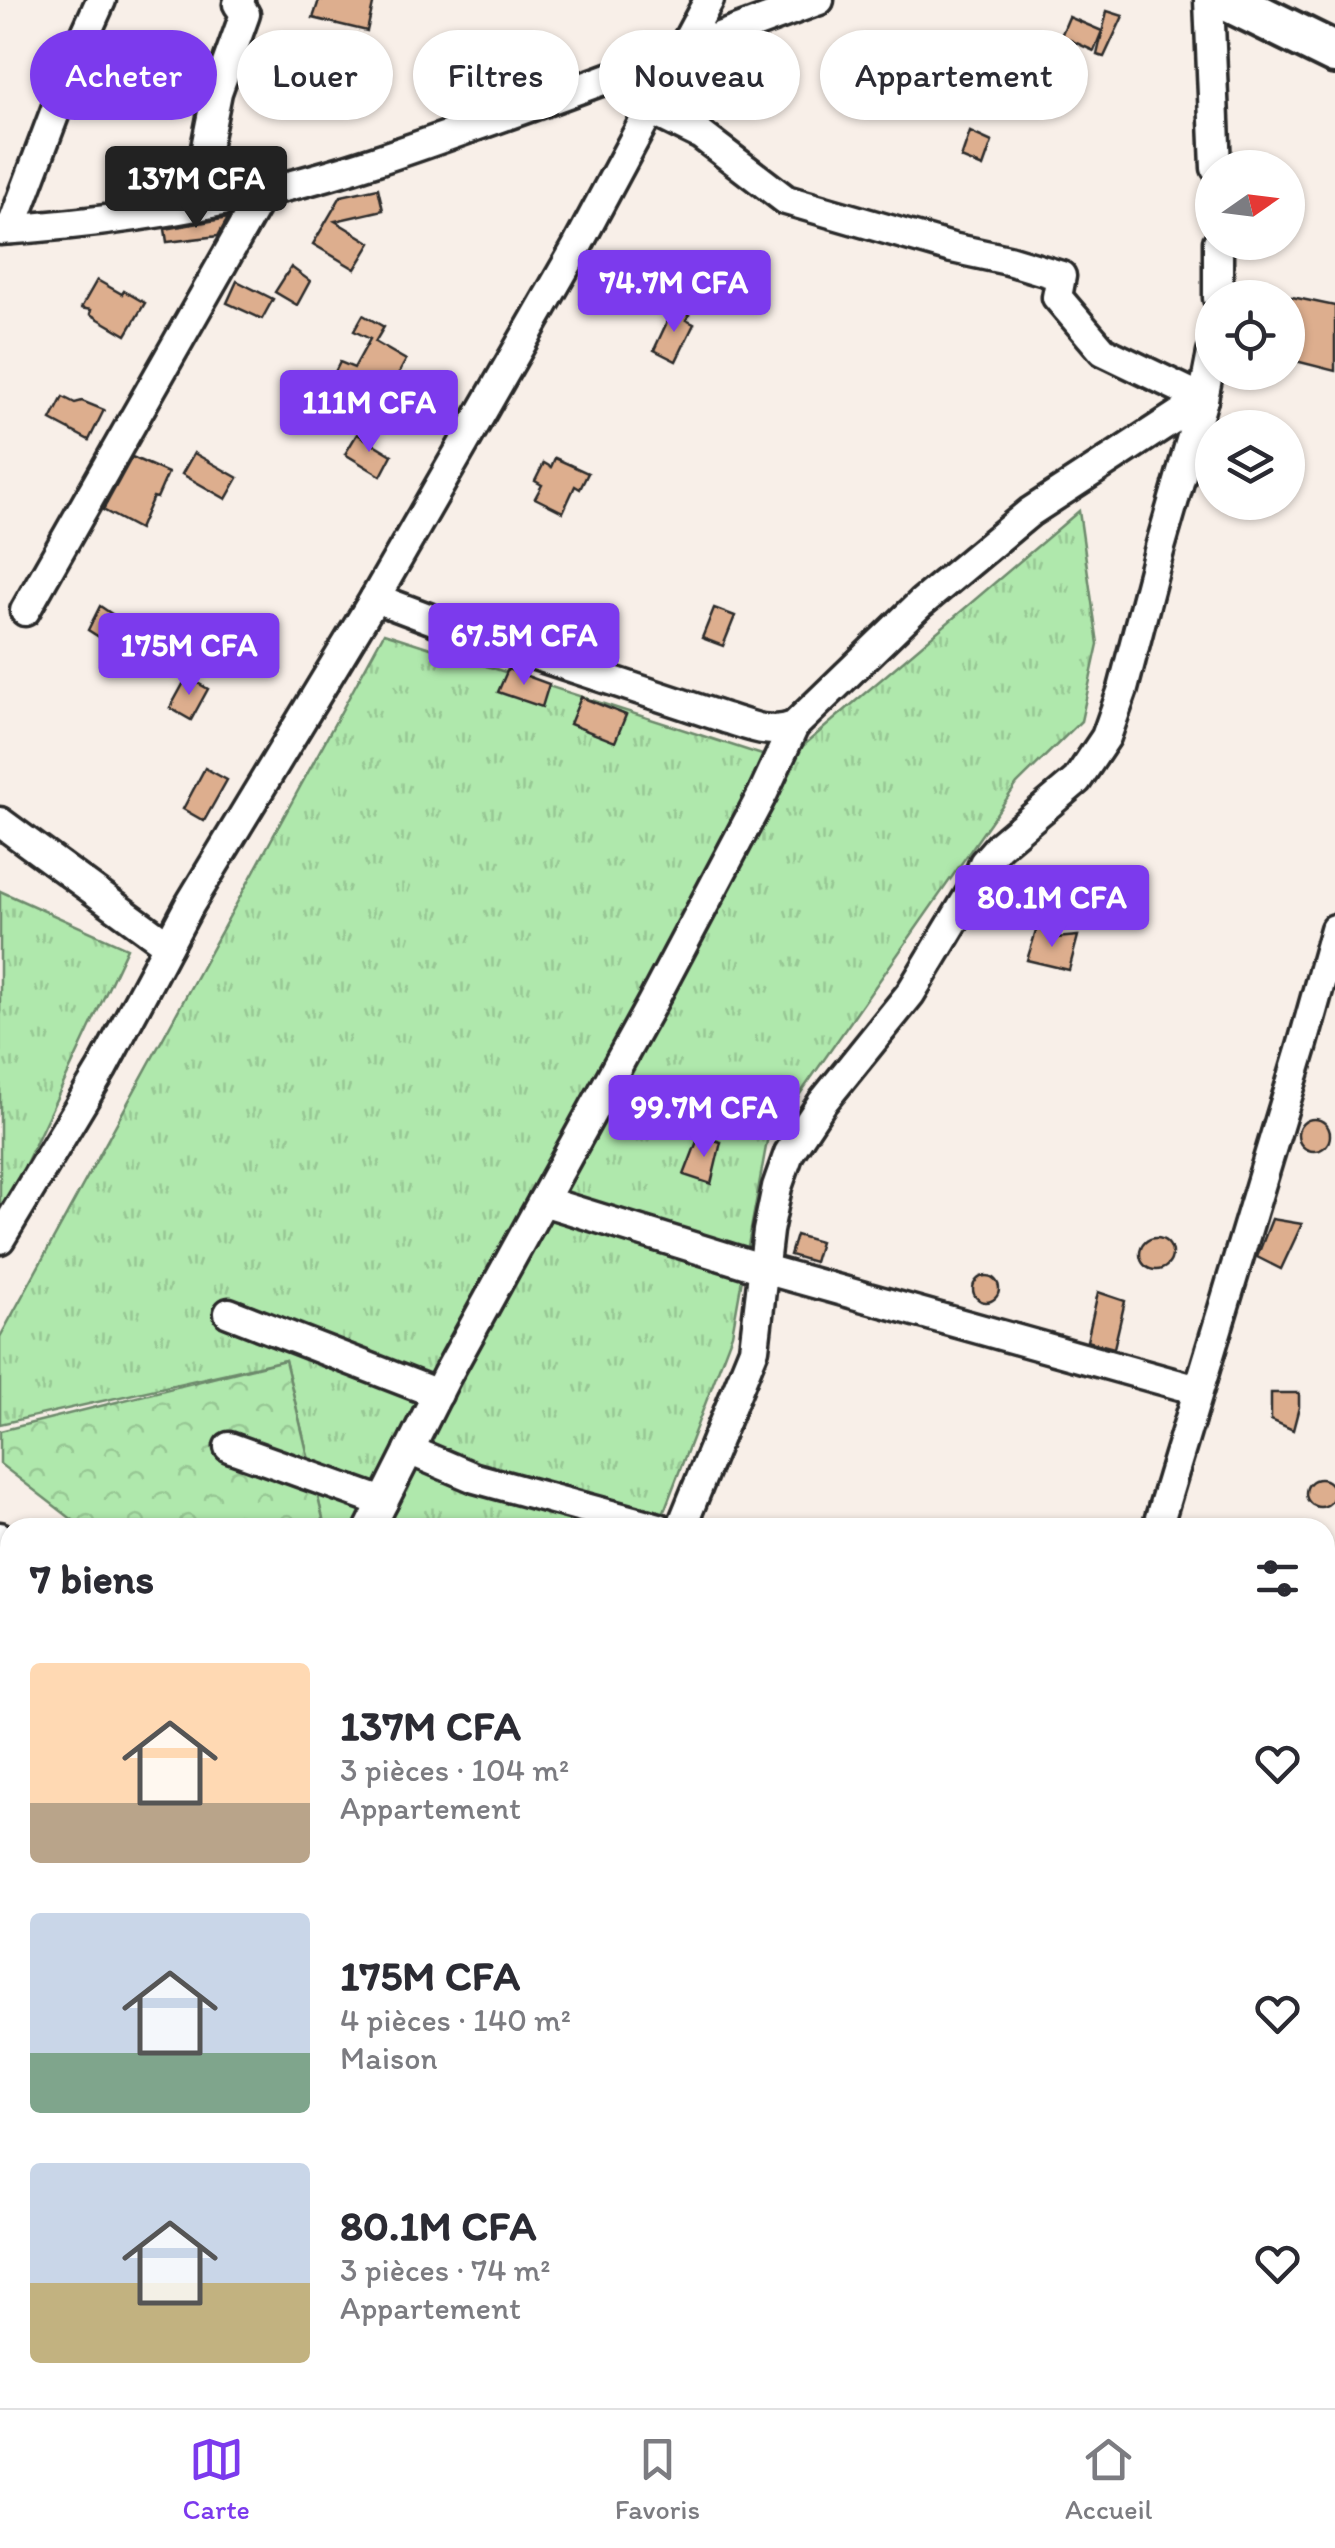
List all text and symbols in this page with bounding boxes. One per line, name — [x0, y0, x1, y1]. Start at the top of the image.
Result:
chip: Acheter — [30, 30, 217, 120]
chip: Louer — [237, 30, 393, 120]
chip: Filtres — [413, 30, 579, 120]
chip: Nouveau — [599, 30, 800, 120]
chip: Appartement — [820, 30, 1088, 120]
pin: 137M CFA — [93, 146, 299, 231]
north arrow — [1195, 150, 1305, 260]
map controls — [1195, 150, 1305, 520]
text: 137M CFA — [127, 159, 265, 197]
pin: 74.7M CFA — [560, 250, 788, 335]
text: 74.7M CFA — [600, 263, 748, 301]
button: locate — [1195, 280, 1305, 390]
pin: 111M CFA — [266, 370, 472, 455]
text: 111M CFA — [302, 383, 436, 421]
button: layers — [1195, 410, 1305, 520]
pin: 67.5M CFA — [410, 603, 638, 688]
pin: 175M CFA — [86, 613, 292, 698]
text: 67.5M CFA — [450, 616, 598, 654]
text: 175M CFA — [120, 626, 258, 664]
pin: 80.1M CFA — [938, 865, 1166, 950]
text: 80.1M CFA — [977, 878, 1127, 916]
pin: 99.7M CFA — [590, 1075, 818, 1160]
text: 99.7M CFA — [631, 1088, 777, 1126]
icon: filters — [1250, 1551, 1305, 1606]
text: 7 biens — [30, 1553, 154, 1604]
text: 137M CFA — [340, 1700, 521, 1751]
icon: home — [110, 1703, 230, 1823]
icon: heart — [1250, 1736, 1305, 1791]
text: 3 pièces · 104 m² — [340, 1751, 569, 1789]
text: Appartement — [340, 1789, 521, 1827]
text: 175M CFA — [340, 1950, 520, 2001]
icon: home — [110, 1953, 230, 2073]
icon: heart — [1250, 1986, 1305, 2041]
text: 4 pièces · 140 m² — [340, 2001, 571, 2039]
text: Maison — [340, 2039, 438, 2077]
text: 80.1M CFA — [340, 2200, 536, 2251]
icon: home — [110, 2203, 230, 2323]
icon: heart — [1250, 2236, 1305, 2291]
text: 3 pièces · 74 m² — [340, 2251, 550, 2289]
text: Appartement — [340, 2289, 521, 2327]
tab: Carte — [182, 2432, 250, 2526]
tab: Favoris — [615, 2432, 700, 2526]
tab: Accueil — [1065, 2432, 1153, 2526]

